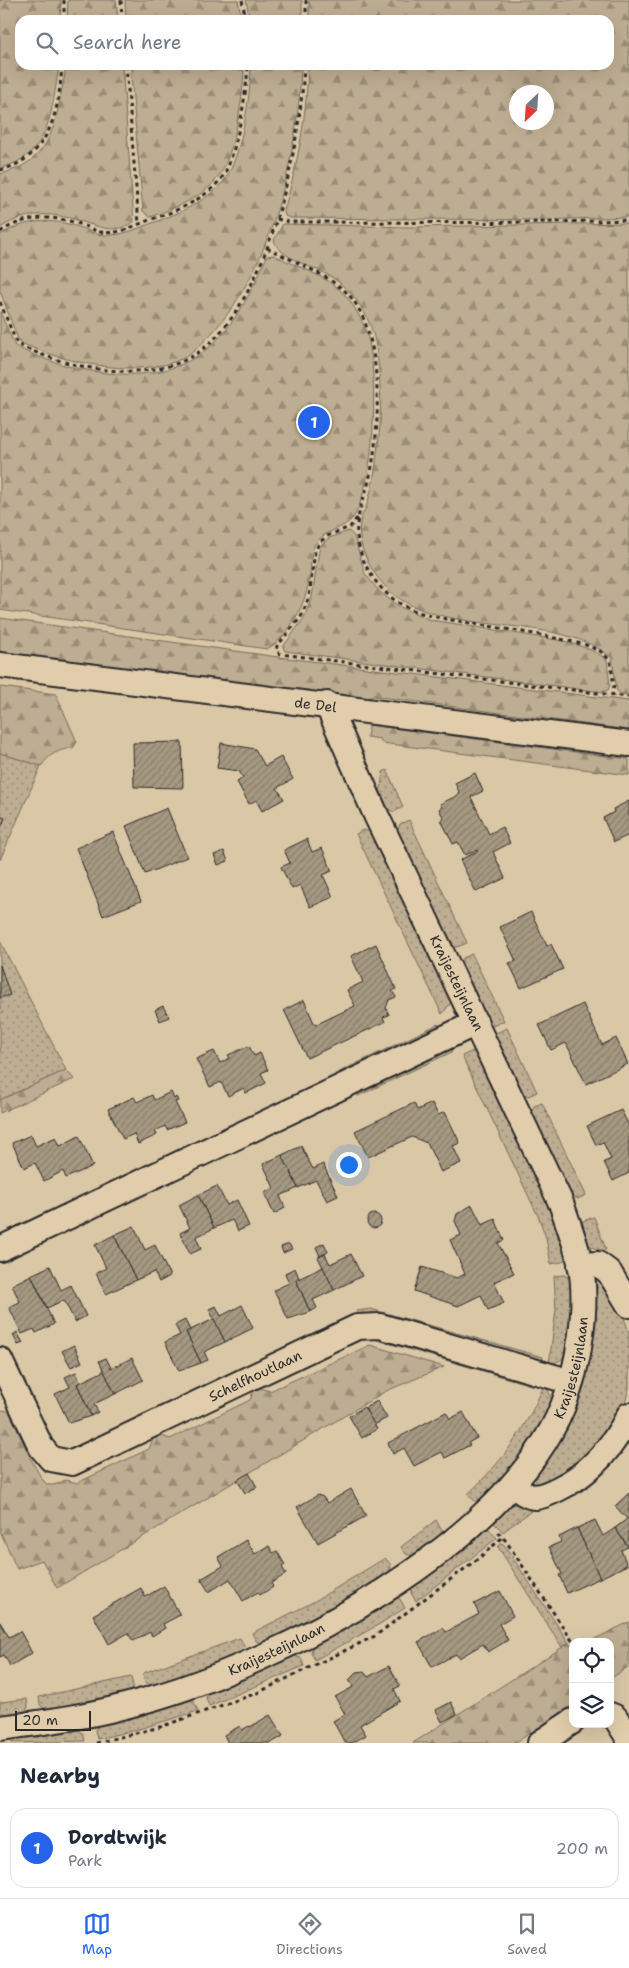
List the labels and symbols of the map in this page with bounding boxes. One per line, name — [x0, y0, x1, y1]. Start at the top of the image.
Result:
north arrow — [509, 85, 554, 130]
pin: 1 — [298, 403, 330, 441]
street label: de Del — [293, 693, 339, 716]
street label: Kraijesteijnlaan — [426, 932, 488, 1034]
your location — [336, 1152, 362, 1178]
street label: Kraijesteijnlaan — [550, 1316, 592, 1422]
street label: Schelfhoutlaan — [206, 1346, 305, 1405]
street label: Kraijesteijnlaan — [225, 1618, 328, 1680]
scale bar — [15, 1708, 91, 1731]

